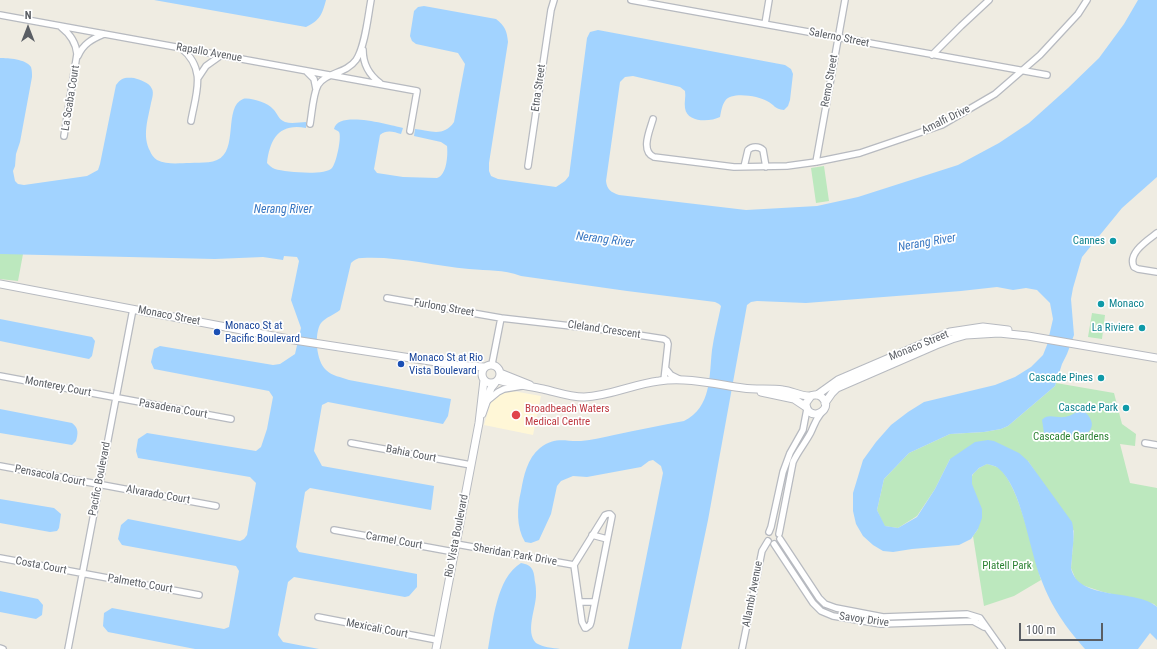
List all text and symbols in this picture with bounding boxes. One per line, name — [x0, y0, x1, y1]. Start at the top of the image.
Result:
north arrow — [8, 8, 48, 48]
text: N — [25, 9, 31, 22]
street label: Salerno Street — [808, 26, 870, 50]
street label: Rapallo Avenue — [175, 41, 243, 65]
street label: Remo Street — [819, 54, 841, 108]
street label: La Scaba Court — [59, 64, 83, 132]
street label: Etna Street — [529, 64, 549, 112]
street label: Amalfi Drive — [920, 103, 972, 137]
water label: Nerang River — [254, 203, 312, 217]
water label: Nerang River — [575, 229, 635, 251]
water label: Nerang River — [897, 231, 957, 255]
place label: Cannes — [1073, 234, 1105, 248]
marker: Cannes — [1108, 236, 1118, 246]
street label: Furlong Street — [413, 296, 475, 320]
place label: Monaco — [1109, 297, 1144, 311]
marker: Monaco — [1096, 299, 1106, 309]
street label: Monaco Street — [137, 303, 201, 329]
street label: Cleland Crescent — [567, 318, 641, 342]
place label: Monaco St at Pacific Boulevard — [225, 319, 300, 345]
place label: La Riviere — [1092, 321, 1134, 335]
marker: La Riviere — [1137, 323, 1147, 333]
marker: Monaco St at Pacific Boulevard — [212, 327, 222, 337]
street label: Monaco Street — [887, 328, 951, 364]
place label: Monaco St at Rio Vista Boulevard — [409, 351, 483, 377]
marker: Monaco St at Rio Vista Boulevard — [396, 359, 406, 369]
place label: Cascade Pines — [1029, 371, 1093, 385]
marker: Cascade Pines — [1096, 373, 1106, 383]
street label: Monterey Court — [24, 374, 92, 400]
street label: Pasadena Court — [138, 396, 208, 422]
place label: Cascade Park — [1058, 401, 1118, 415]
place label: Broadbeach Waters Medical Centre — [525, 402, 610, 428]
marker: Cascade Park — [1121, 403, 1131, 413]
marker: Broadbeach Waters Medical Centre — [510, 409, 522, 421]
park label: Cascade Gardens — [1033, 430, 1109, 444]
street label: Pacific Boulevard — [86, 441, 114, 517]
street label: Bahia Court — [385, 443, 437, 465]
street label: Pensacola Court — [14, 463, 86, 489]
street label: Alvarado Court — [125, 483, 191, 507]
street label: Rio Vista Boulevard — [442, 493, 472, 579]
street label: Carmel Court — [365, 530, 423, 552]
street label: Sheridan Park Drive — [472, 541, 558, 569]
street label: Costa Court — [14, 555, 68, 577]
park label: Platell Park — [982, 559, 1032, 573]
street label: Allambi Avenue — [740, 560, 766, 628]
street label: Palmetto Court — [107, 572, 173, 596]
street label: Savoy Drive — [838, 610, 890, 630]
scale bar — [1021, 615, 1105, 641]
street label: Mexicali Court — [345, 617, 409, 641]
text: 100 m — [1026, 623, 1056, 637]

